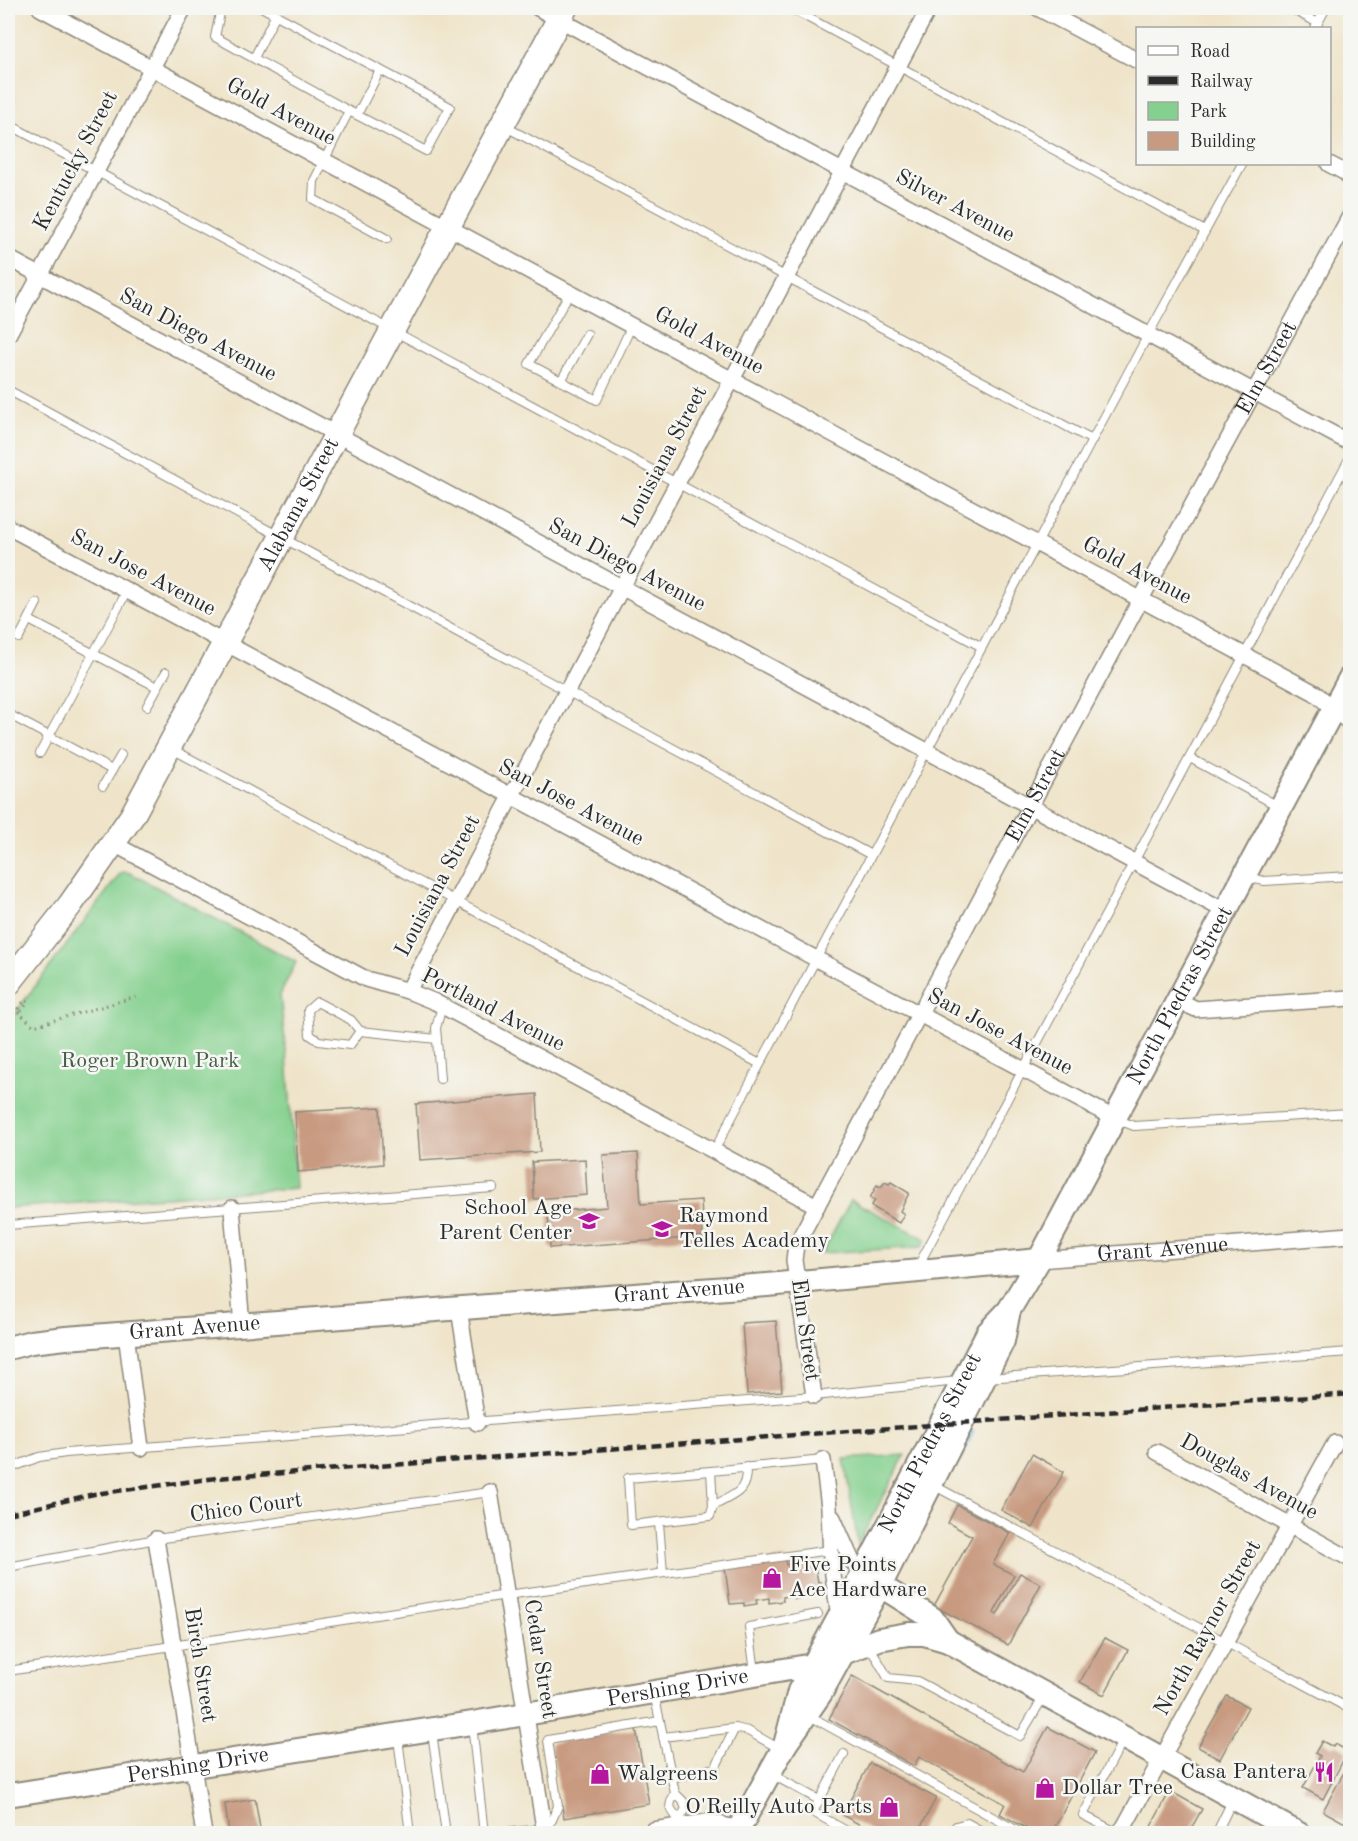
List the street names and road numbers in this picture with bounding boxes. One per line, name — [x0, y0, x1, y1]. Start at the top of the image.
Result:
street label: Gold Avenue — [223, 74, 339, 150]
street label: Kentucky Street — [30, 87, 122, 235]
street label: Silver Avenue — [892, 165, 1018, 247]
street label: San Diego Avenue — [116, 284, 280, 386]
street label: Gold Avenue — [651, 303, 767, 379]
street label: Elm Street — [1233, 318, 1301, 419]
street label: Louisiana Street — [618, 383, 712, 531]
street label: Alabama Street — [254, 434, 344, 575]
street label: San Diego Avenue — [545, 514, 709, 616]
street label: San Jose Avenue — [67, 525, 219, 621]
street label: Gold Avenue — [1079, 533, 1195, 609]
street label: Elm Street — [1002, 745, 1070, 846]
street label: San Jose Avenue — [495, 755, 647, 851]
street label: Louisiana Street — [391, 812, 485, 960]
street label: North Piedras Street — [1124, 903, 1237, 1089]
street label: Portland Avenue — [418, 964, 568, 1056]
street label: San Jose Avenue — [924, 984, 1076, 1080]
street label: Grant Avenue — [1096, 1234, 1229, 1266]
street label: Grant Avenue — [613, 1276, 746, 1308]
street label: Elm Street — [787, 1277, 823, 1383]
street label: Grant Avenue — [128, 1312, 261, 1344]
street label: North Piedras Street — [875, 1350, 986, 1537]
street label: Douglas Avenue — [1176, 1430, 1322, 1524]
street label: Chico Court — [188, 1489, 304, 1527]
street label: North Raynor Street — [1151, 1537, 1265, 1719]
street label: Cedar Street — [520, 1598, 560, 1720]
street label: Birch Street — [180, 1606, 220, 1724]
street label: Pershing Drive — [605, 1665, 750, 1711]
street label: Pershing Drive — [125, 1744, 270, 1787]

